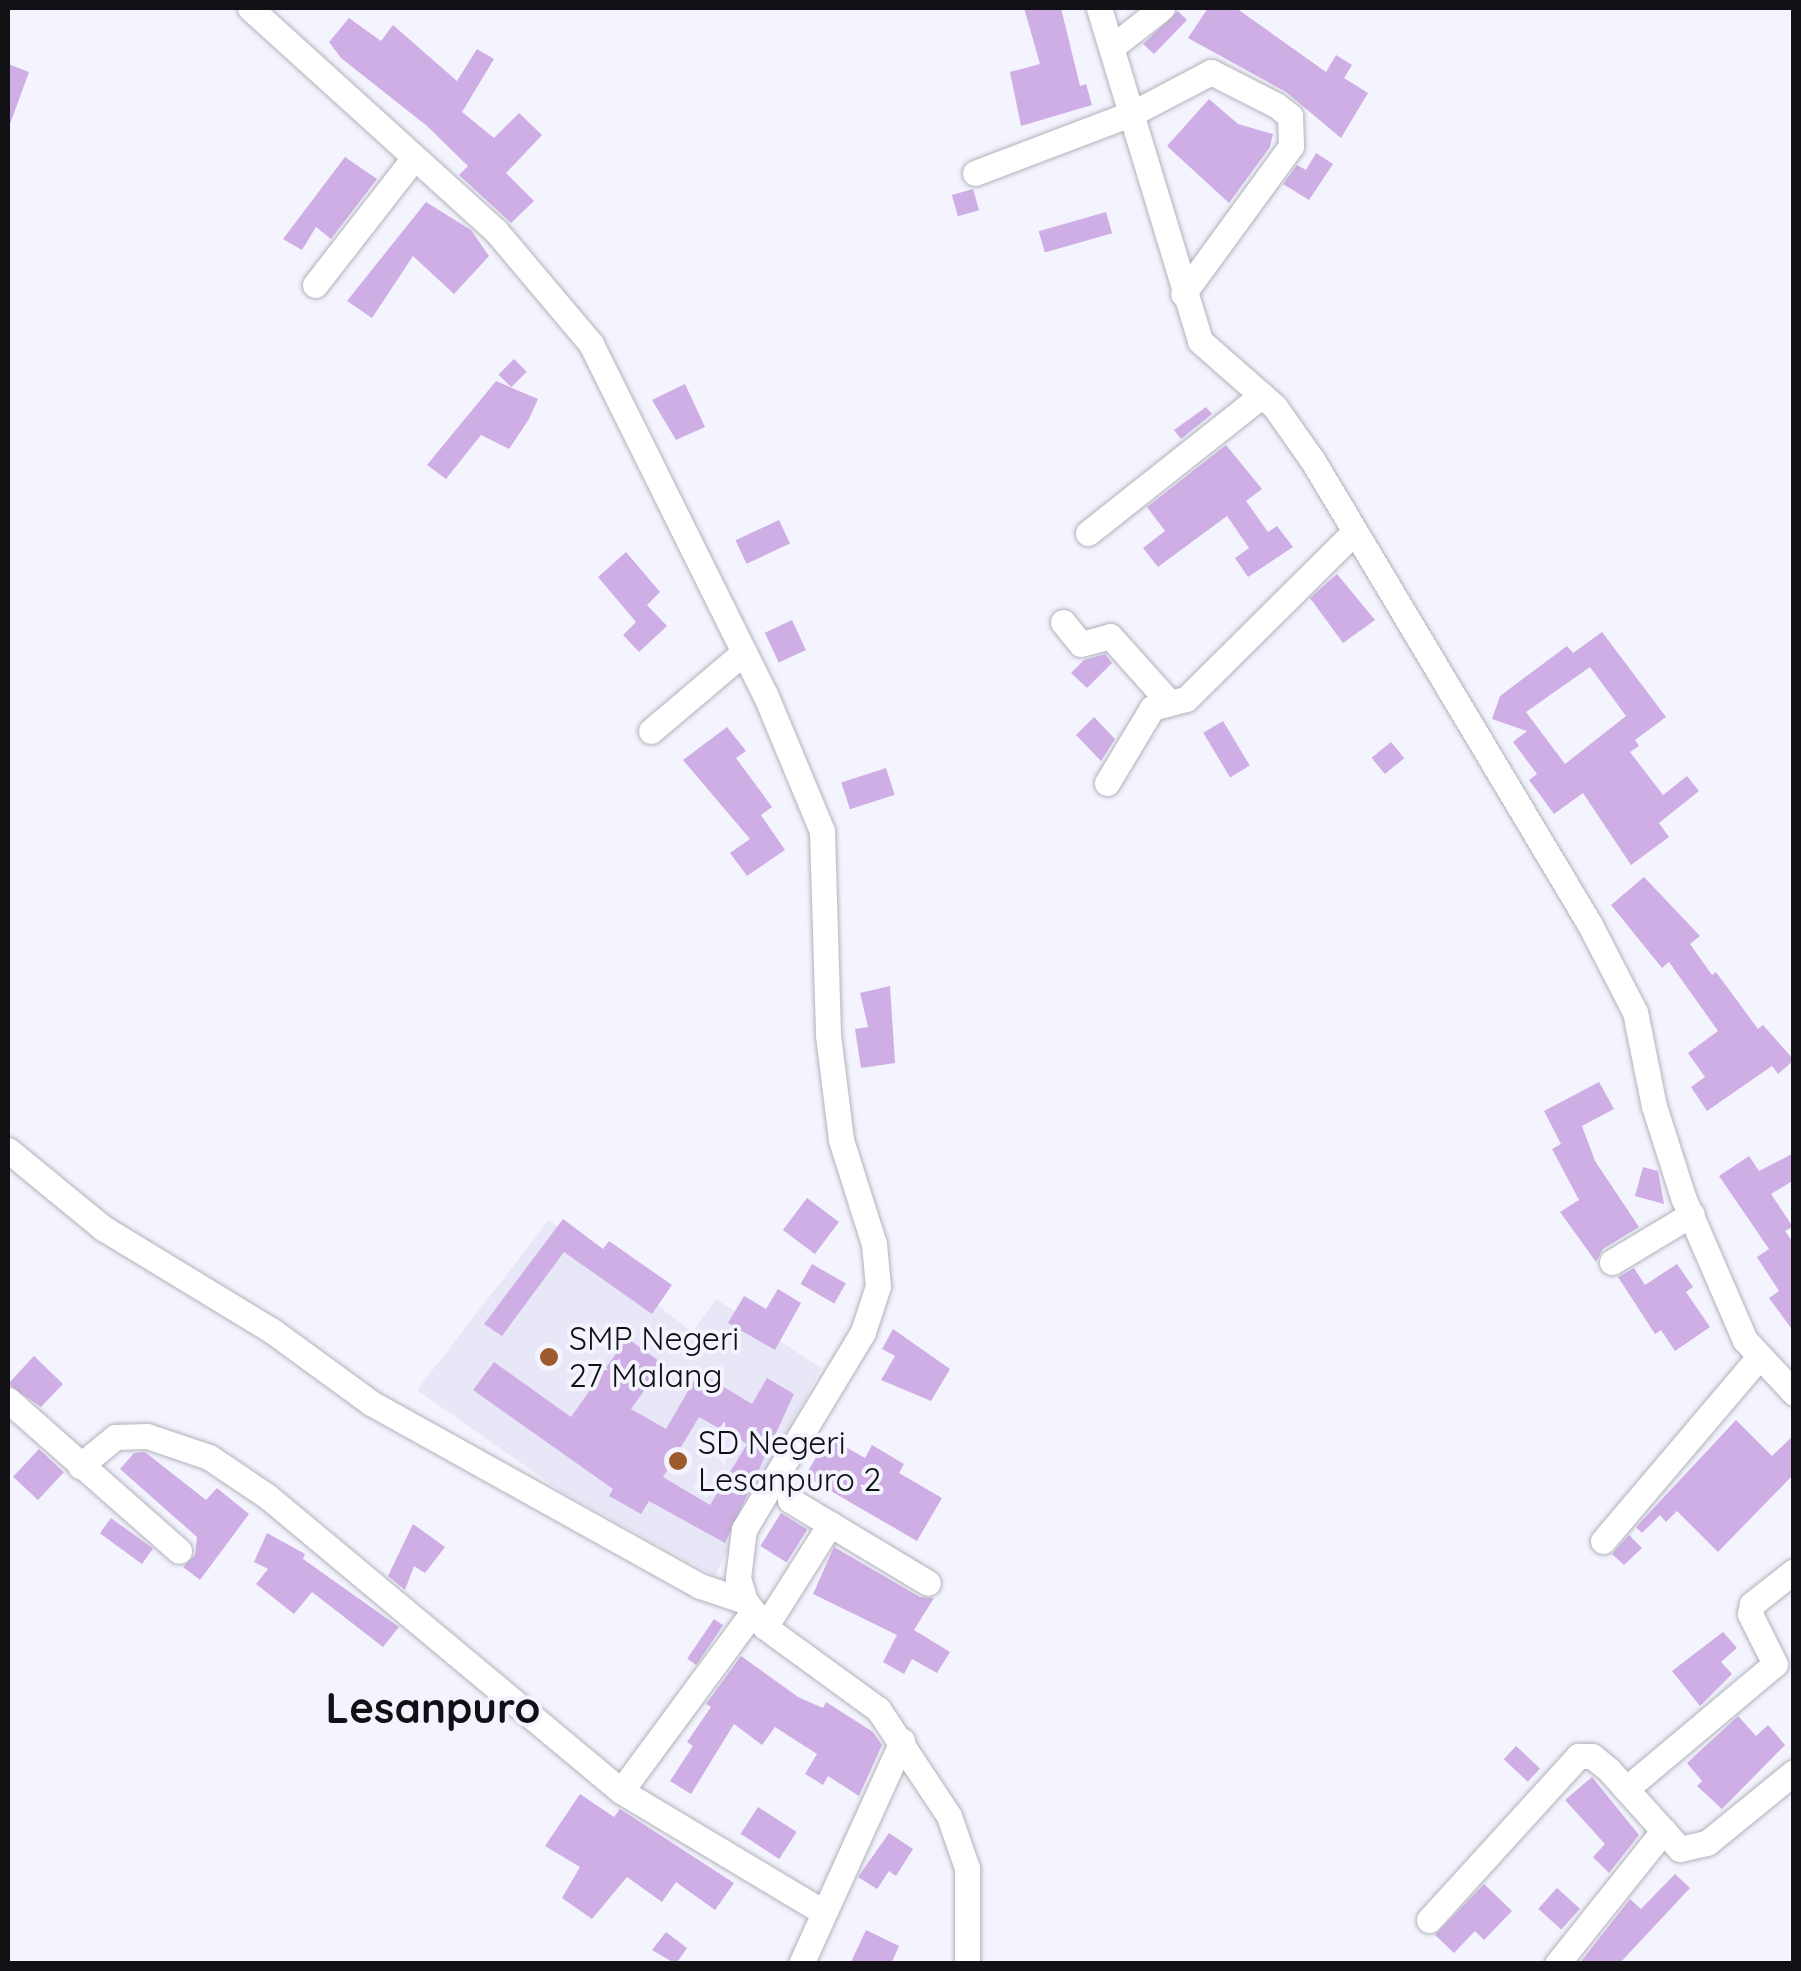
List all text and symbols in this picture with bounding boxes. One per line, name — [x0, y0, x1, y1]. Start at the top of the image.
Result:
place label: SMP Negeri 27 Malang — [569, 1320, 739, 1395]
marker: SMP Negeri 27 Malang — [538, 1346, 560, 1368]
place label: SD Negeri Lesanpuro 2 — [698, 1424, 881, 1499]
marker: SD Negeri Lesanpuro 2 — [667, 1450, 689, 1472]
district label: Lesanpuro — [326, 1683, 540, 1733]

